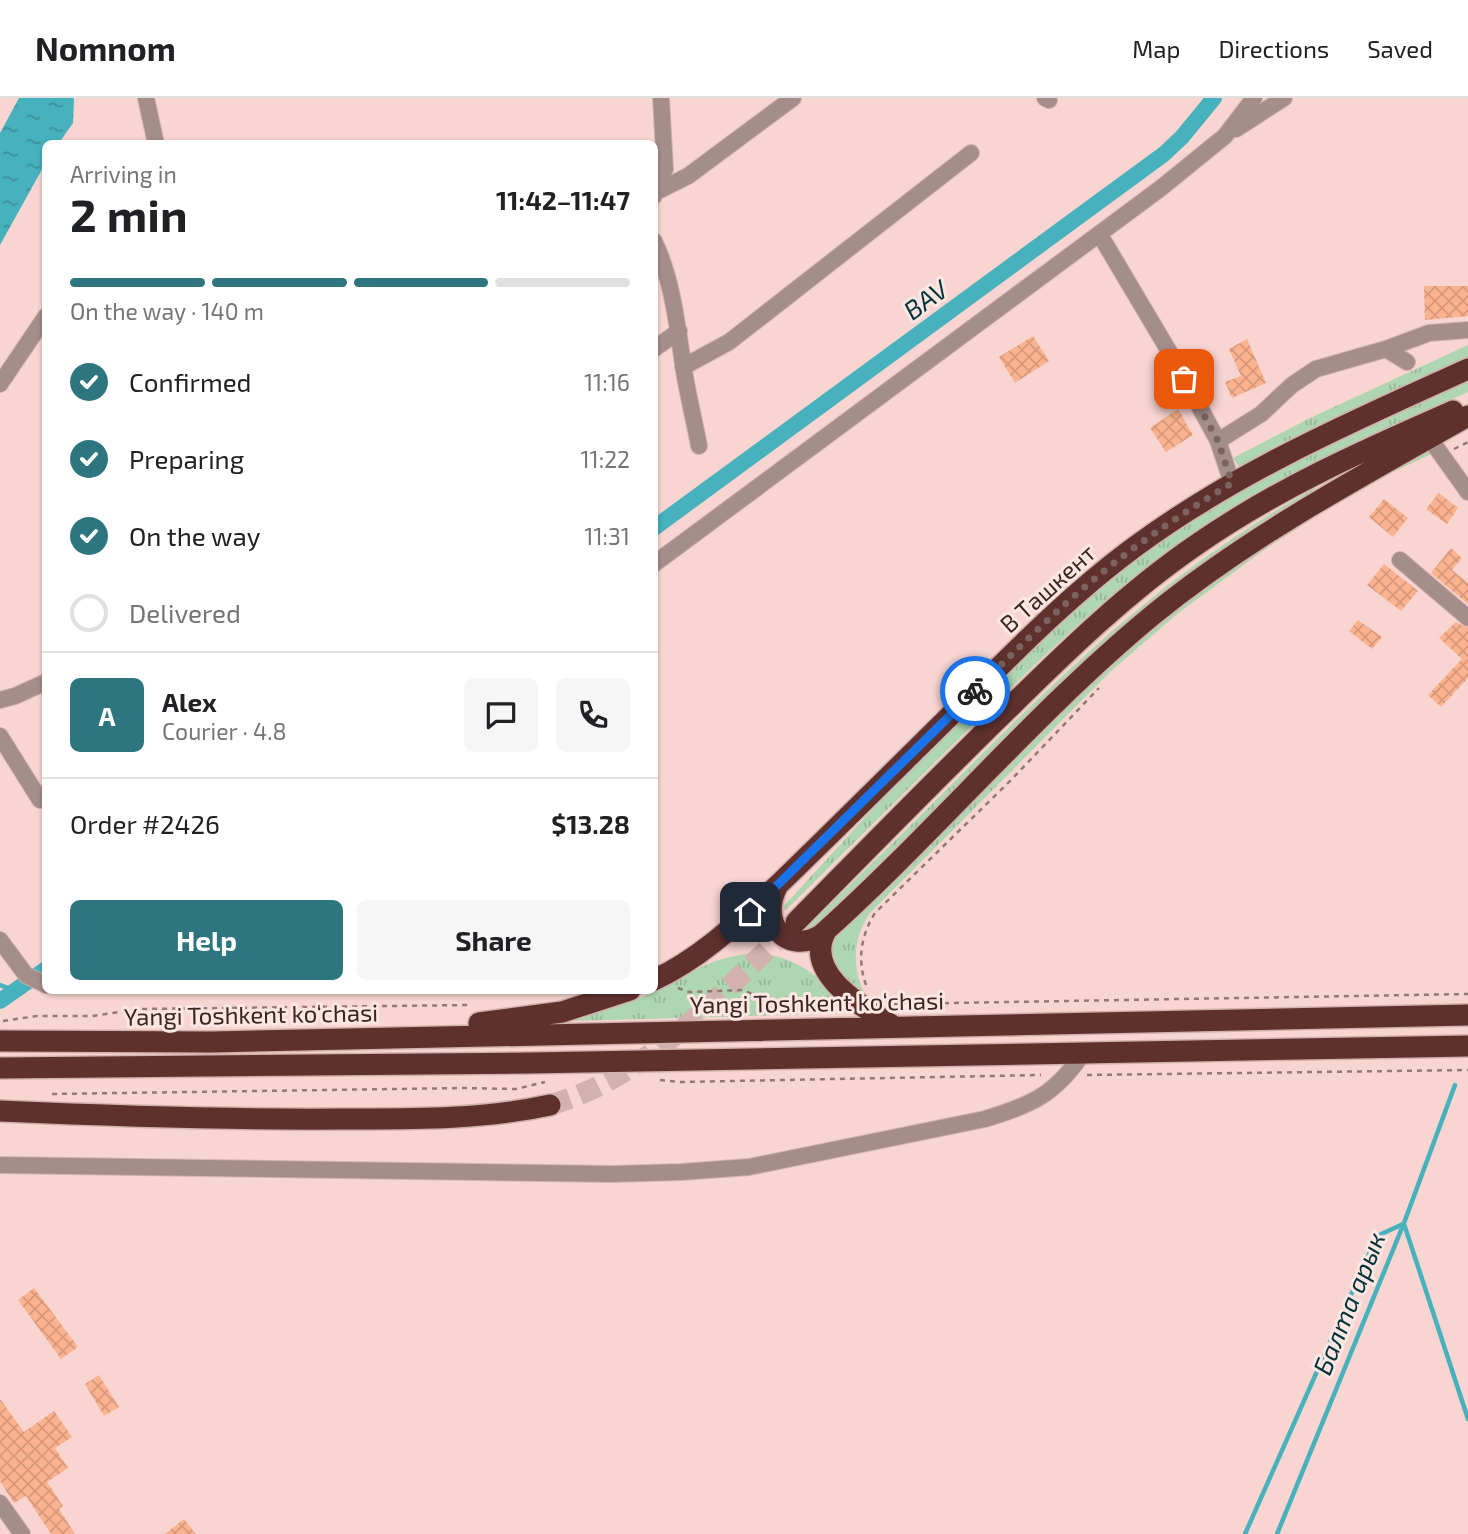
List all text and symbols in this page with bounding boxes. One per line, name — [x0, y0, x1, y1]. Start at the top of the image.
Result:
text: Nomnom — [35, 28, 176, 68]
text: Map — [1132, 34, 1180, 63]
text: Directions — [1218, 34, 1329, 63]
text: Saved — [1367, 34, 1433, 63]
text: Arriving in — [70, 160, 177, 188]
text: 11:42–11:47 — [496, 184, 630, 215]
text: 2 min — [70, 186, 188, 241]
water label: BAV — [897, 272, 954, 325]
text: On the way · 140 m — [70, 297, 264, 325]
pin — [1154, 349, 1214, 409]
icon: bag — [1165, 360, 1203, 398]
icon: check — [70, 363, 108, 401]
text: Confirmed — [129, 366, 252, 397]
text: 11:16 — [584, 368, 630, 396]
icon: check — [70, 440, 108, 478]
text: Preparing — [129, 443, 244, 474]
text: 11:22 — [580, 445, 630, 473]
icon: check — [70, 517, 108, 555]
text: On the way — [129, 520, 260, 551]
text: 11:31 — [584, 522, 630, 550]
street label: В Ташкент — [993, 538, 1101, 638]
text: Delivered — [129, 597, 241, 628]
courier — [940, 656, 1010, 726]
icon: bike — [956, 672, 994, 710]
button: chat — [464, 678, 538, 752]
button: phone — [556, 678, 630, 752]
text: Alex — [162, 686, 217, 717]
text: A — [99, 700, 115, 731]
text: Courier · 4.8 — [162, 717, 286, 745]
text: Order #2426 — [70, 808, 220, 839]
text: $13.28 — [551, 808, 630, 839]
pin — [720, 882, 780, 942]
icon: home — [731, 893, 769, 931]
button: Help — [70, 900, 343, 980]
button: Share — [357, 900, 630, 980]
street label: Yangi Toshkent ko‘chasi — [690, 985, 944, 1019]
street label: Yangi Toshkent ko‘chasi — [124, 997, 378, 1031]
water label: Балта арык — [1305, 1227, 1391, 1379]

